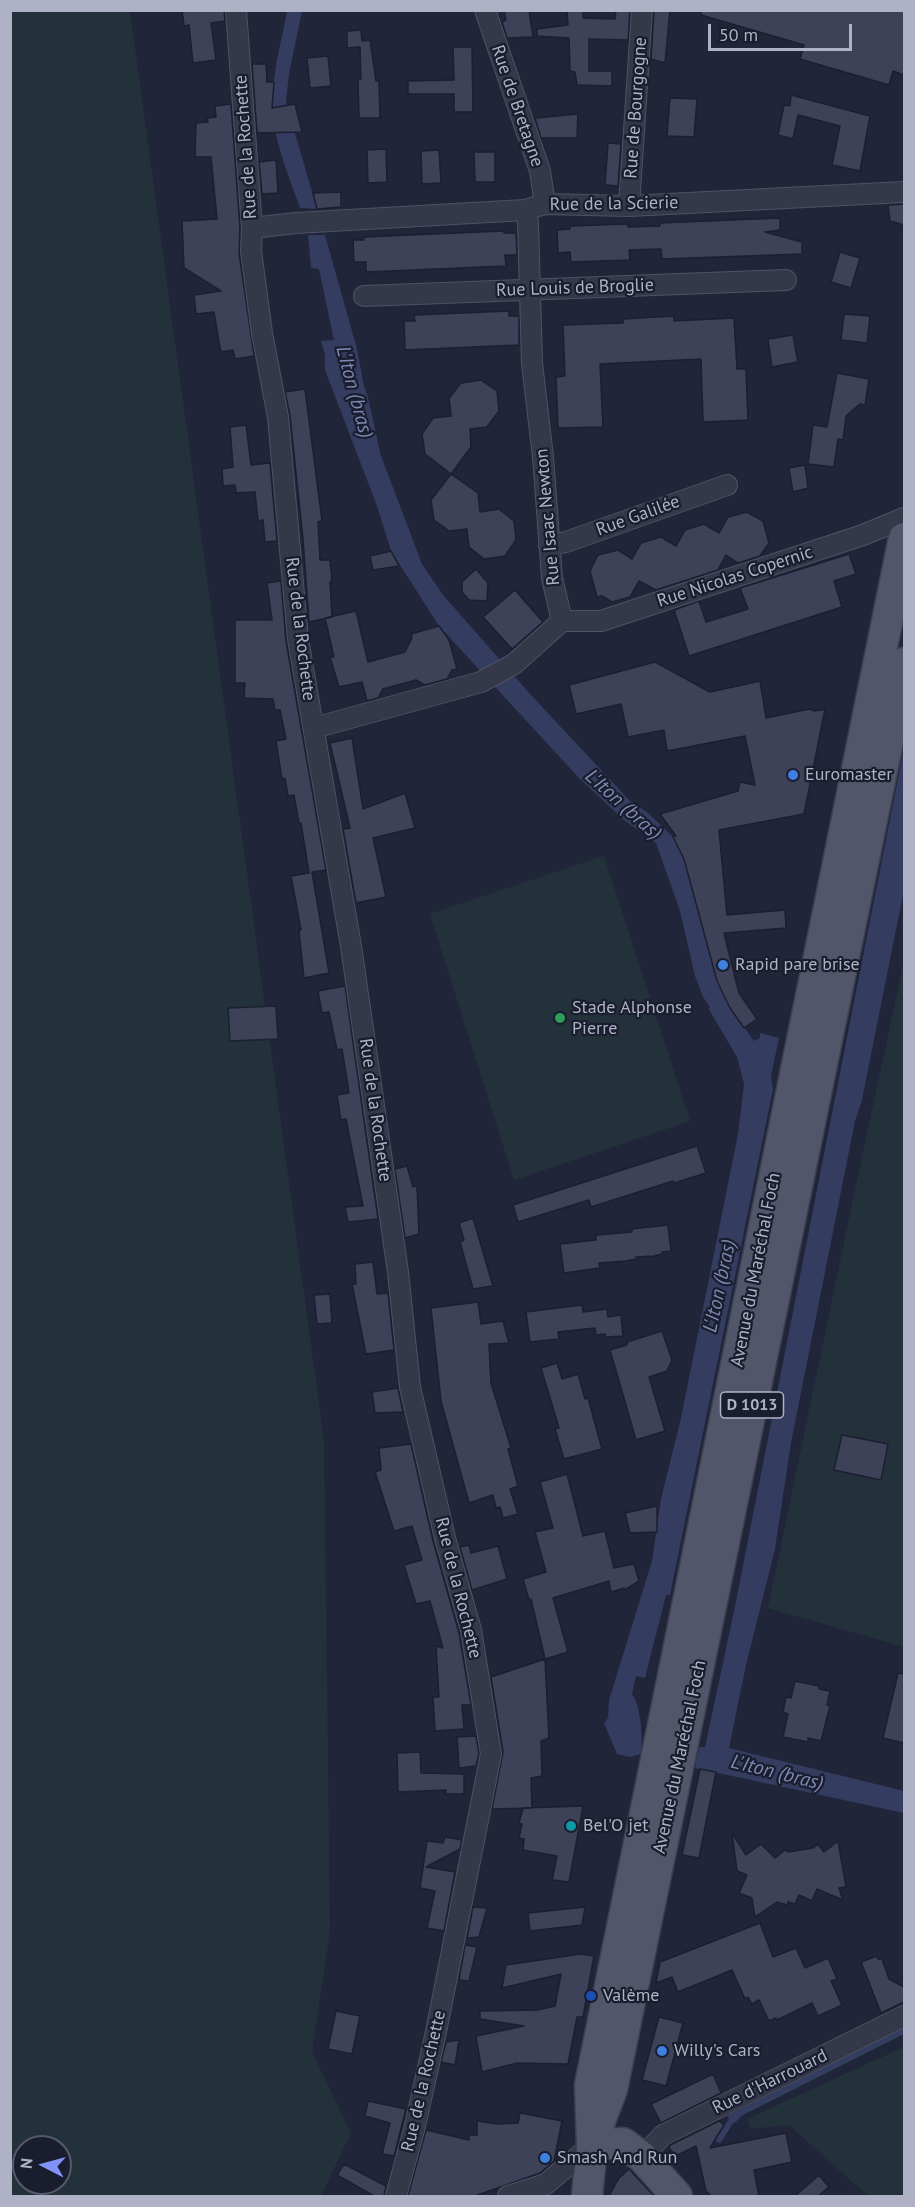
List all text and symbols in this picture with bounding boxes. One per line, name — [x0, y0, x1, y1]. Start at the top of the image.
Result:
scale bar — [711, 12, 855, 50]
text: 50 m — [719, 23, 758, 46]
street label: Rue de Bourgogne — [620, 37, 652, 179]
street label: Rue de Bretagne — [486, 42, 548, 170]
street label: Rue de la Rochette — [230, 74, 262, 220]
street label: Rue de la Scierie — [550, 192, 678, 216]
street label: Rue Louis de Broglie — [496, 274, 654, 302]
water label: L'Iton (bras) — [330, 343, 378, 441]
street label: Rue Isaac Newton — [531, 448, 565, 586]
street label: Rue Galilée — [593, 491, 683, 541]
street label: Rue Nicolas Copernic — [655, 542, 815, 612]
street label: Rue de la Rochette — [280, 556, 320, 702]
place label: Euromaster — [805, 764, 892, 786]
water label: L'Iton (bras) — [580, 765, 666, 845]
marker: Euromaster — [786, 768, 800, 782]
place label: Rapid pare brise — [735, 954, 860, 976]
marker: Rapid pare brise — [716, 958, 730, 972]
place label: Stade Alphonse Pierre — [572, 997, 692, 1040]
marker: Stade Alphonse Pierre — [553, 1011, 567, 1025]
street label: Rue de la Rochette — [354, 1037, 396, 1183]
street label: Avenue du Maréchal Foch — [727, 1171, 785, 1369]
water label: L'Iton (bras) — [698, 1237, 742, 1335]
road number: D 1013 — [720, 1392, 783, 1418]
street label: Rue de la Rochette — [430, 1515, 486, 1661]
street label: Avenue du Maréchal Foch — [649, 1658, 711, 1856]
water label: L'Iton (bras) — [728, 1750, 826, 1796]
place label: Bel'O jet — [583, 1815, 648, 1837]
marker: Bel'O jet — [564, 1819, 578, 1833]
place label: Valème — [603, 1985, 659, 2007]
marker: Valème — [584, 1989, 598, 2003]
street label: Rue de la Rochette — [397, 2008, 451, 2154]
place label: Willy's Cars — [674, 2040, 760, 2062]
marker: Willy's Cars — [655, 2044, 669, 2058]
street label: Rue d'Harrouard — [709, 2045, 831, 2119]
north arrow — [12, 2135, 72, 2195]
place label: Smash And Run — [557, 2147, 677, 2169]
marker: Smash And Run — [538, 2151, 552, 2165]
text: N — [16, 2157, 37, 2170]

